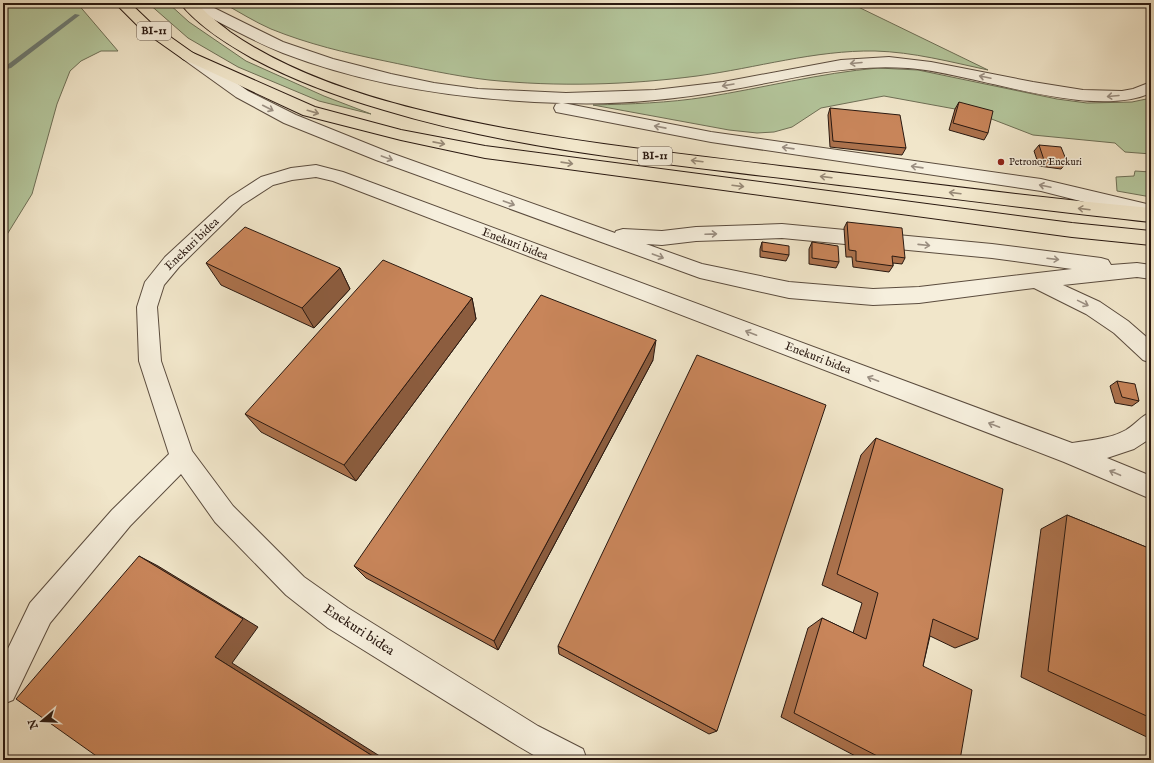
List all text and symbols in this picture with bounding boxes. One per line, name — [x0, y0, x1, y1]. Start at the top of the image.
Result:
road number: BI-11 — [137, 22, 171, 40]
one-way arrow — [850, 60, 863, 67]
one-way arrow — [979, 73, 992, 81]
one-way arrow — [722, 82, 735, 90]
one-way arrow — [1107, 92, 1120, 99]
one-way arrow — [261, 104, 273, 112]
one-way arrow — [306, 109, 319, 116]
one-way arrow — [653, 123, 666, 131]
one-way arrow — [432, 139, 445, 147]
one-way arrow — [782, 144, 795, 152]
road number: BI-11 — [638, 147, 672, 165]
one-way arrow — [381, 155, 393, 163]
place label: Petronor Enekuri — [1009, 156, 1082, 169]
one-way arrow — [691, 157, 704, 165]
marker: Petronor Enekuri — [996, 157, 1006, 167]
one-way arrow — [560, 159, 573, 167]
one-way arrow — [910, 163, 923, 171]
one-way arrow — [820, 173, 833, 181]
one-way arrow — [731, 182, 744, 190]
one-way arrow — [1039, 182, 1052, 190]
one-way arrow — [949, 189, 962, 197]
one-way arrow — [503, 200, 516, 207]
one-way arrow — [1078, 205, 1091, 212]
street label: Enekuri bidea — [162, 214, 223, 274]
street label: Enekuri bidea — [480, 225, 551, 264]
one-way arrow — [704, 230, 717, 237]
one-way arrow — [917, 241, 930, 248]
one-way arrow — [652, 252, 664, 260]
one-way arrow — [1046, 255, 1059, 262]
one-way arrow — [1077, 300, 1089, 307]
one-way arrow — [746, 328, 758, 336]
street label: Enekuri bidea — [783, 339, 854, 378]
one-way arrow — [867, 374, 879, 382]
one-way arrow — [989, 420, 1001, 428]
one-way arrow — [1110, 469, 1122, 476]
street label: Enekuri bidea — [320, 600, 399, 660]
north arrow — [22, 701, 62, 741]
text: N — [25, 717, 42, 732]

